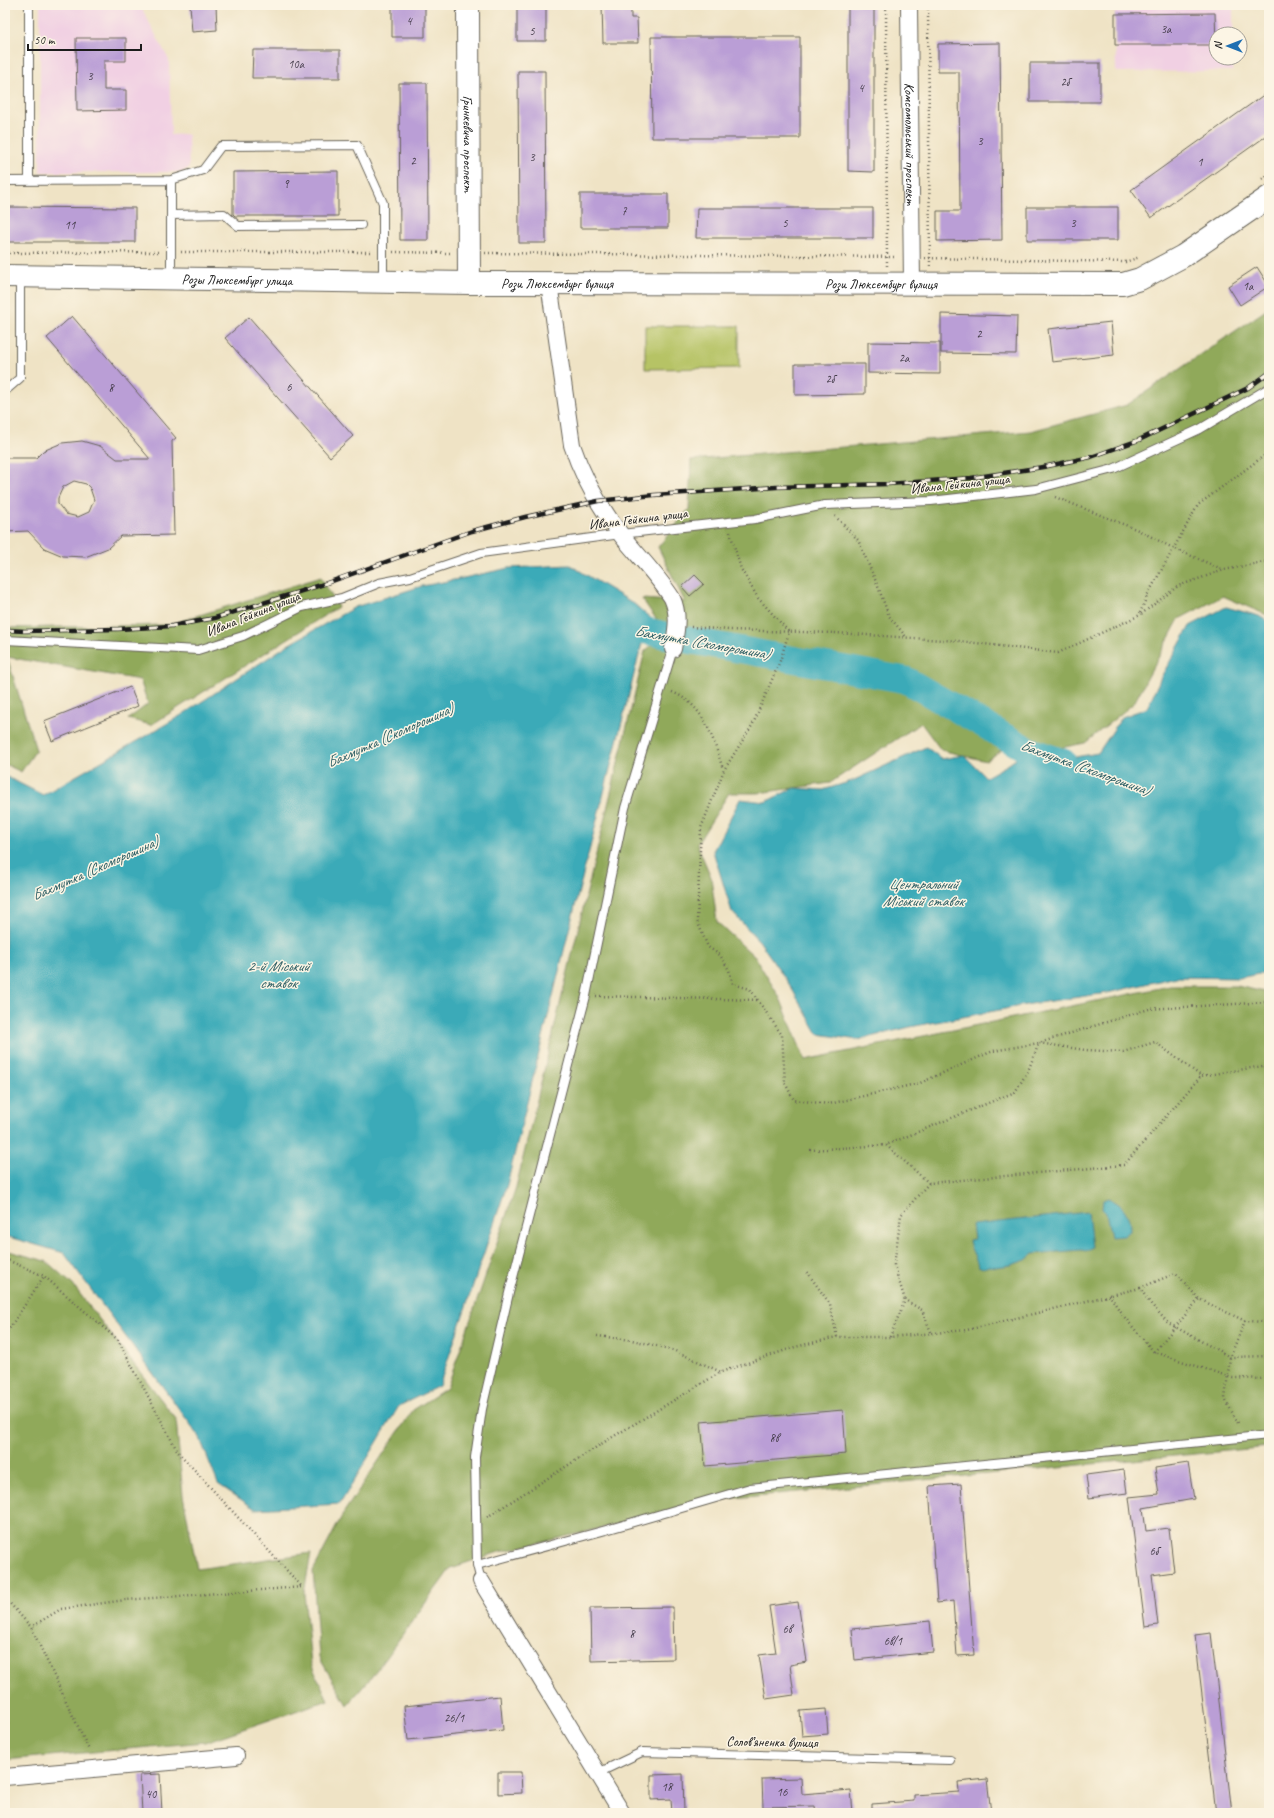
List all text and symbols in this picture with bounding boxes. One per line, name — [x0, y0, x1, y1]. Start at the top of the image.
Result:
house number: 4 — [406, 13, 413, 29]
house number: 3а — [1161, 21, 1172, 37]
house number: 5 — [529, 23, 535, 39]
scale bar — [28, 26, 141, 52]
north arrow — [1208, 26, 1248, 66]
text: 50 m — [34, 32, 56, 48]
text: N — [1211, 40, 1225, 49]
house number: 10а — [288, 56, 305, 72]
house number: 3 — [87, 68, 94, 84]
house number: 2б — [1060, 74, 1073, 90]
house number: 4 — [858, 80, 865, 96]
street label: Комсомольський проспект — [901, 83, 920, 206]
street label: Гринкевича проспект — [460, 95, 477, 194]
house number: 3 — [977, 133, 984, 149]
house number: 3 — [529, 149, 536, 165]
house number: 2 — [410, 153, 417, 169]
house number: 1 — [1197, 154, 1203, 170]
house number: 9 — [283, 176, 290, 192]
house number: 7 — [621, 203, 627, 219]
house number: 5 — [782, 215, 788, 231]
house number: 3 — [1070, 215, 1077, 231]
house number: 11 — [65, 217, 76, 233]
street label: Розы Люксембург улица — [181, 270, 294, 289]
street label: Рози Люксембург вулиця — [501, 275, 614, 292]
street label: Рози Люксембург вулиця — [825, 275, 938, 292]
house number: 1а — [1243, 278, 1254, 294]
house number: 2 — [976, 326, 983, 342]
house number: 2а — [899, 350, 910, 366]
house number: 2б — [825, 371, 838, 387]
house number: 6 — [286, 379, 292, 395]
house number: 8 — [108, 380, 115, 396]
street label: Ивана Гейкина улица — [910, 470, 1012, 498]
street label: Ивана Гейкина улица — [588, 504, 690, 533]
street label: Ивана Гейкина улица — [204, 587, 304, 641]
water label: Бахмутка (Скоморошина) — [633, 622, 774, 665]
water label: Бахмутка (Скоморошина) — [324, 698, 459, 772]
water label: Бахмутка (Скоморошина) — [1018, 736, 1155, 801]
water label: Бахмутка (Скоморошина) — [29, 831, 164, 905]
water label: Центральний Міський ставок — [883, 875, 967, 911]
water label: 2-й Міський ставок — [247, 957, 312, 993]
house number: 8в — [769, 1430, 782, 1446]
house number: 6б — [1149, 1543, 1162, 1559]
house number: 6в — [782, 1621, 795, 1637]
house number: 8 — [629, 1626, 636, 1642]
house number: 6в/1 — [884, 1633, 903, 1649]
house number: 26/1 — [444, 1710, 465, 1726]
street label: Солов’яненка вулиця — [726, 1733, 819, 1751]
house number: 18 — [662, 1779, 674, 1795]
house number: 16 — [777, 1784, 788, 1800]
house number: 40 — [146, 1786, 158, 1802]

